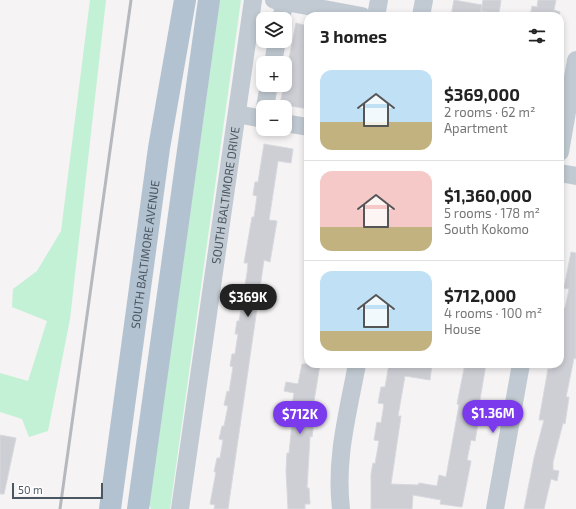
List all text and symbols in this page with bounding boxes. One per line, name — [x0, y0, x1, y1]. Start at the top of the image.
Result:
map controls — [256, 12, 292, 136]
button: layers — [256, 12, 292, 48]
icon: filters — [526, 25, 548, 47]
text: 3 homes — [320, 26, 387, 46]
button: + — [256, 56, 292, 92]
text: $369,000 — [444, 84, 520, 104]
icon: home — [352, 86, 400, 134]
button: − — [256, 100, 292, 136]
text: 2 rooms · 62 m² — [444, 104, 535, 120]
text: Apartment — [444, 120, 508, 136]
street label: SOUTH BALTIMORE DRIVE — [208, 125, 242, 265]
street label: SOUTH BALTIMORE AVENUE — [128, 179, 162, 330]
text: $1,360,000 — [444, 185, 532, 205]
icon: home — [352, 187, 400, 235]
text: 5 rooms · 178 m² — [444, 205, 540, 221]
text: South Kokomo — [444, 221, 529, 237]
pin: $369K — [220, 284, 276, 318]
text: $712,000 — [444, 285, 516, 305]
icon: home — [352, 287, 400, 335]
text: $369K — [229, 289, 267, 305]
text: 4 rooms · 100 m² — [444, 305, 542, 321]
text: House — [444, 321, 481, 337]
pin: $1.36M — [460, 400, 526, 434]
pin: $712K — [272, 401, 328, 435]
text: $1.36M — [471, 405, 515, 421]
text: $712K — [282, 406, 318, 422]
scale bar — [12, 481, 103, 500]
text: 50 m — [18, 483, 43, 496]

